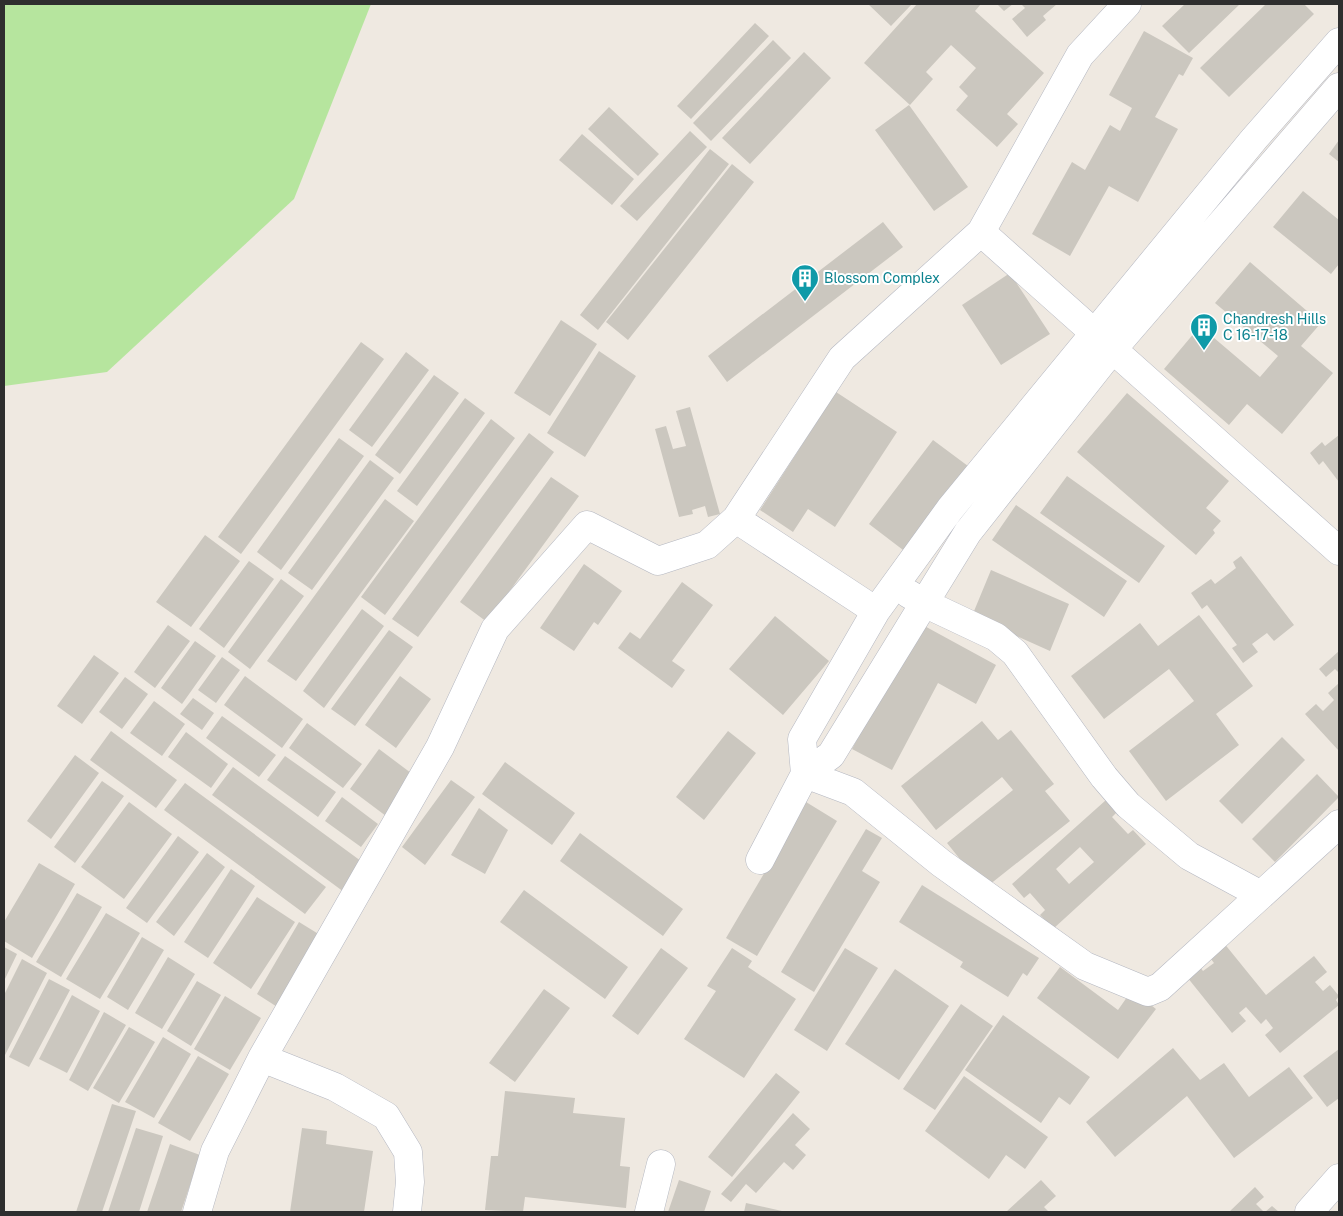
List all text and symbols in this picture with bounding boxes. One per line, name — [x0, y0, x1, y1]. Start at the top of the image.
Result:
building icon: Blossom Complex — [790, 263, 820, 302]
place label: Blossom Complex — [824, 270, 940, 286]
place label: Chandresh Hills C 16-17-18 — [1223, 311, 1326, 343]
building icon: Chandresh Hills C 16-17-18 — [1189, 312, 1219, 351]

